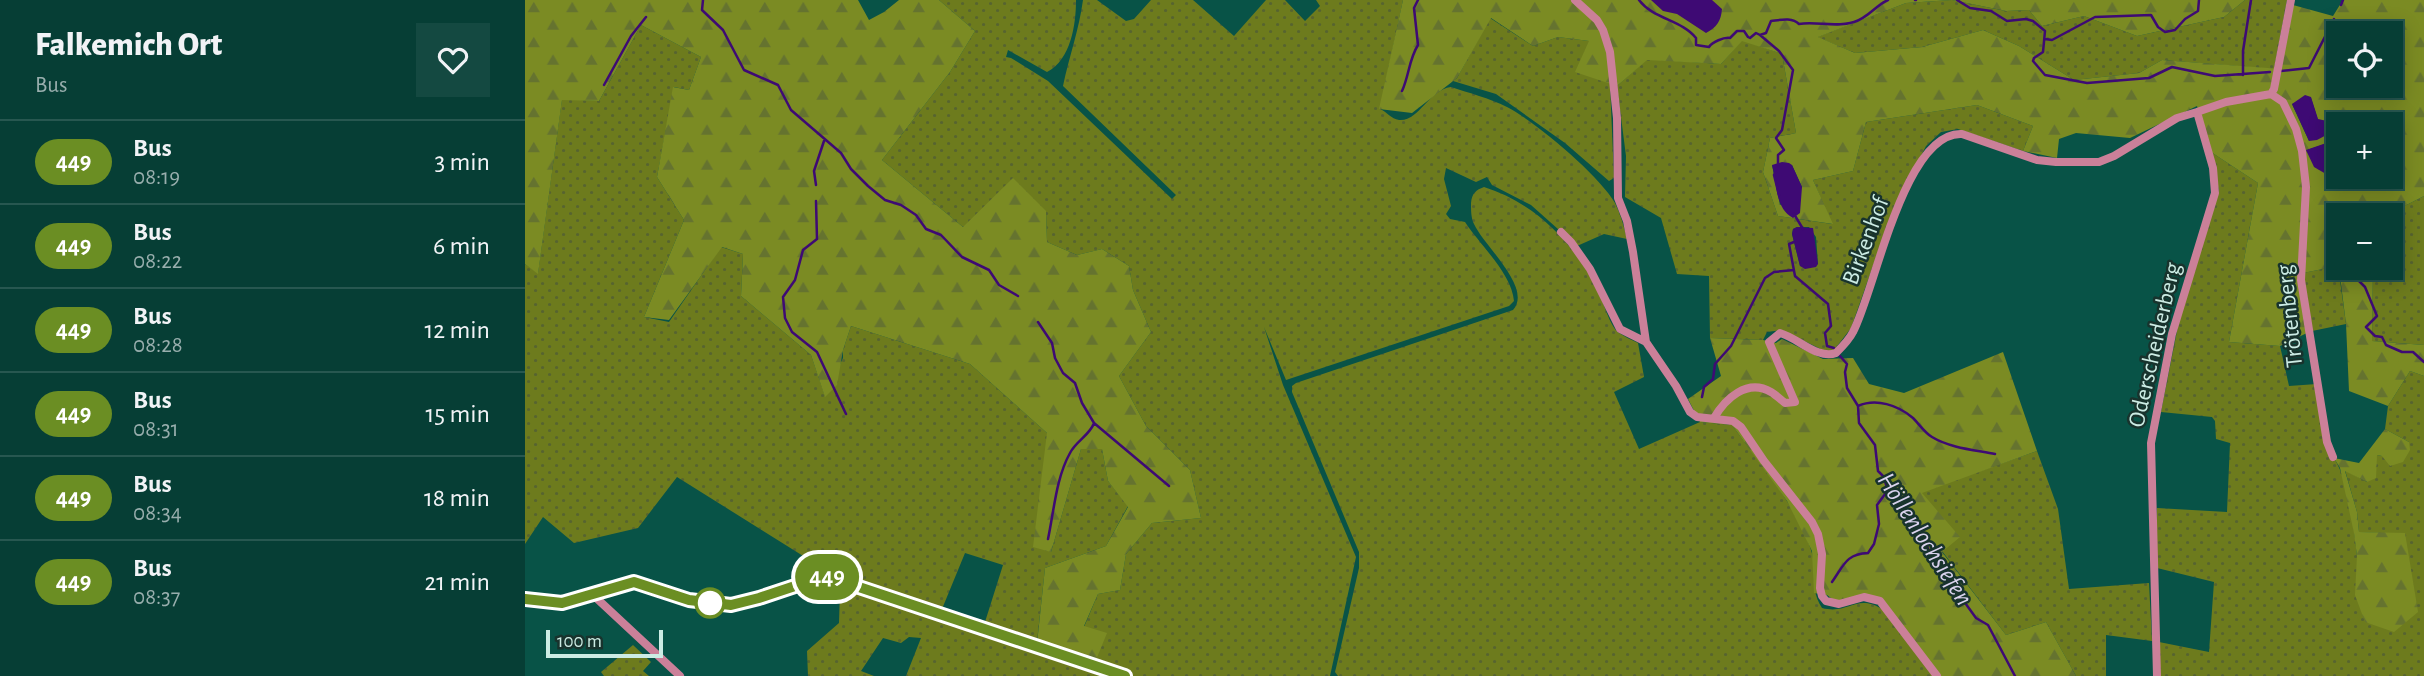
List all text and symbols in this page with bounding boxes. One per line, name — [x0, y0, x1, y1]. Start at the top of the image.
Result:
map controls — [2326, 21, 2403, 280]
button: locate — [2326, 21, 2403, 98]
button: heart — [416, 23, 490, 97]
text: Falkemich Ort — [35, 29, 222, 62]
text: Bus — [35, 74, 68, 97]
button: + — [2326, 112, 2403, 189]
text: Bus — [133, 135, 172, 161]
text: 3 min — [434, 149, 490, 175]
text: 449 — [56, 150, 91, 174]
text: 08:19 — [133, 166, 180, 189]
street label: Birkenhof — [1838, 192, 1894, 288]
button: − — [2326, 203, 2403, 280]
text: Bus — [133, 219, 172, 245]
text: 6 min — [433, 233, 490, 259]
text: 449 — [56, 234, 91, 258]
text: 08:22 — [133, 250, 182, 273]
street label: Oderscheiderberg — [2124, 260, 2186, 430]
street label: Trötenberg — [2273, 263, 2307, 369]
text: Bus — [133, 303, 172, 329]
text: 12 min — [424, 317, 490, 343]
text: 449 — [56, 318, 91, 342]
text: 08:28 — [133, 334, 183, 357]
text: Bus — [133, 387, 172, 413]
text: 15 min — [425, 401, 490, 427]
text: 449 — [56, 402, 91, 426]
text: 08:31 — [133, 418, 179, 441]
water label: Höllenlochsiefen — [1873, 468, 1977, 610]
text: Bus — [133, 471, 172, 497]
text: 18 min — [424, 485, 490, 511]
text: 449 — [56, 486, 91, 510]
text: 08:34 — [133, 502, 182, 525]
line badge: 449 — [787, 554, 867, 600]
text: Bus — [133, 555, 172, 581]
text: 449 — [809, 565, 845, 589]
text: 21 min — [424, 569, 490, 595]
text: 449 — [56, 570, 91, 594]
text: 08:37 — [133, 586, 180, 609]
unlabelled marker — [695, 588, 725, 618]
scale bar — [546, 627, 663, 659]
text: 100 m — [557, 632, 602, 651]

